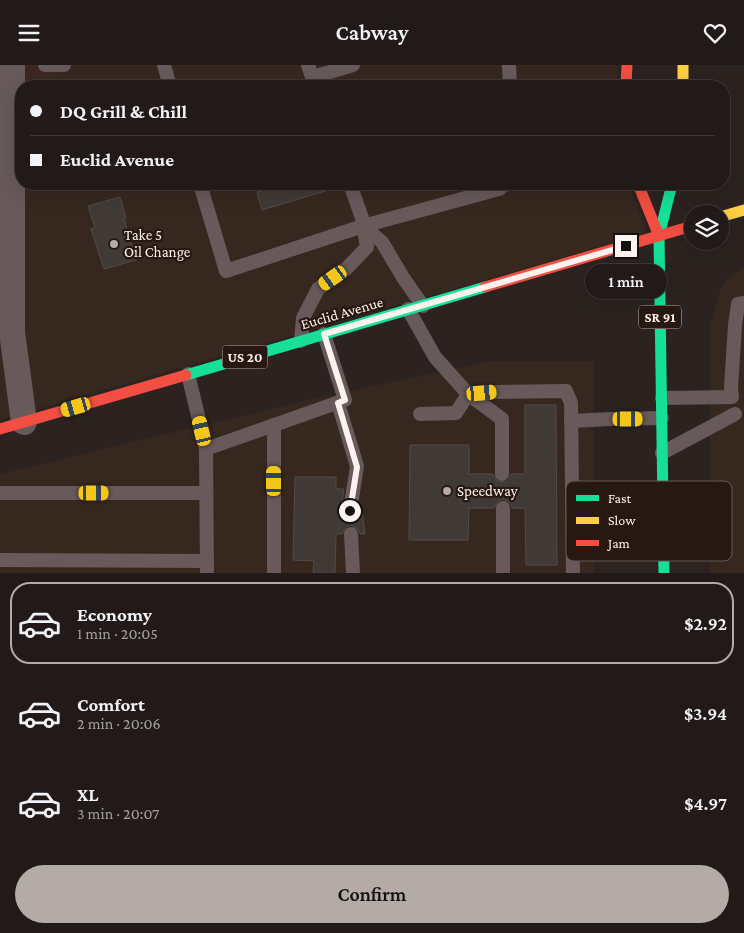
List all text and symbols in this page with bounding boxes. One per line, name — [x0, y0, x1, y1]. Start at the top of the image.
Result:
icon: menu — [15, 19, 43, 47]
icon: heart — [701, 19, 729, 47]
text: Cabway — [336, 20, 408, 45]
text: DQ Grill & Chill — [60, 101, 187, 122]
text: Euclid Avenue — [60, 149, 174, 170]
map controls — [684, 205, 729, 250]
button: layers — [684, 205, 729, 250]
place label: Take 5 Oil Change — [124, 227, 191, 261]
route end — [615, 235, 637, 257]
marker: Take 5 Oil Change — [108, 238, 120, 250]
car — [316, 263, 349, 293]
callout: 1 min — [585, 263, 667, 299]
text: 1 min — [608, 273, 644, 290]
street label: Euclid Avenue — [299, 293, 385, 332]
road number: SR 91 — [639, 305, 681, 329]
road number: US 20 — [222, 345, 268, 369]
car — [466, 384, 497, 402]
car — [59, 396, 92, 418]
car — [613, 412, 643, 427]
car — [191, 415, 212, 447]
car — [266, 466, 281, 496]
legend — [566, 481, 732, 561]
place label: Speedway — [457, 483, 518, 500]
marker: Speedway — [441, 485, 453, 497]
car — [79, 486, 109, 501]
text: Fast — [608, 490, 632, 506]
route start — [339, 500, 361, 522]
text: Slow — [608, 512, 636, 528]
text: Jam — [606, 535, 630, 551]
icon: car — [17, 601, 62, 646]
text: Economy — [77, 604, 152, 625]
text: $2.92 — [684, 613, 727, 634]
text: 1 min · 20:05 — [77, 625, 158, 642]
icon: car — [17, 691, 62, 736]
text: Comfort — [77, 694, 145, 715]
text: $3.94 — [684, 703, 727, 724]
text: 2 min · 20:06 — [77, 715, 161, 732]
icon: car — [17, 781, 62, 826]
text: XL — [77, 784, 99, 805]
text: $4.97 — [684, 793, 727, 814]
text: 3 min · 20:07 — [77, 805, 159, 822]
button: Confirm — [15, 865, 729, 923]

